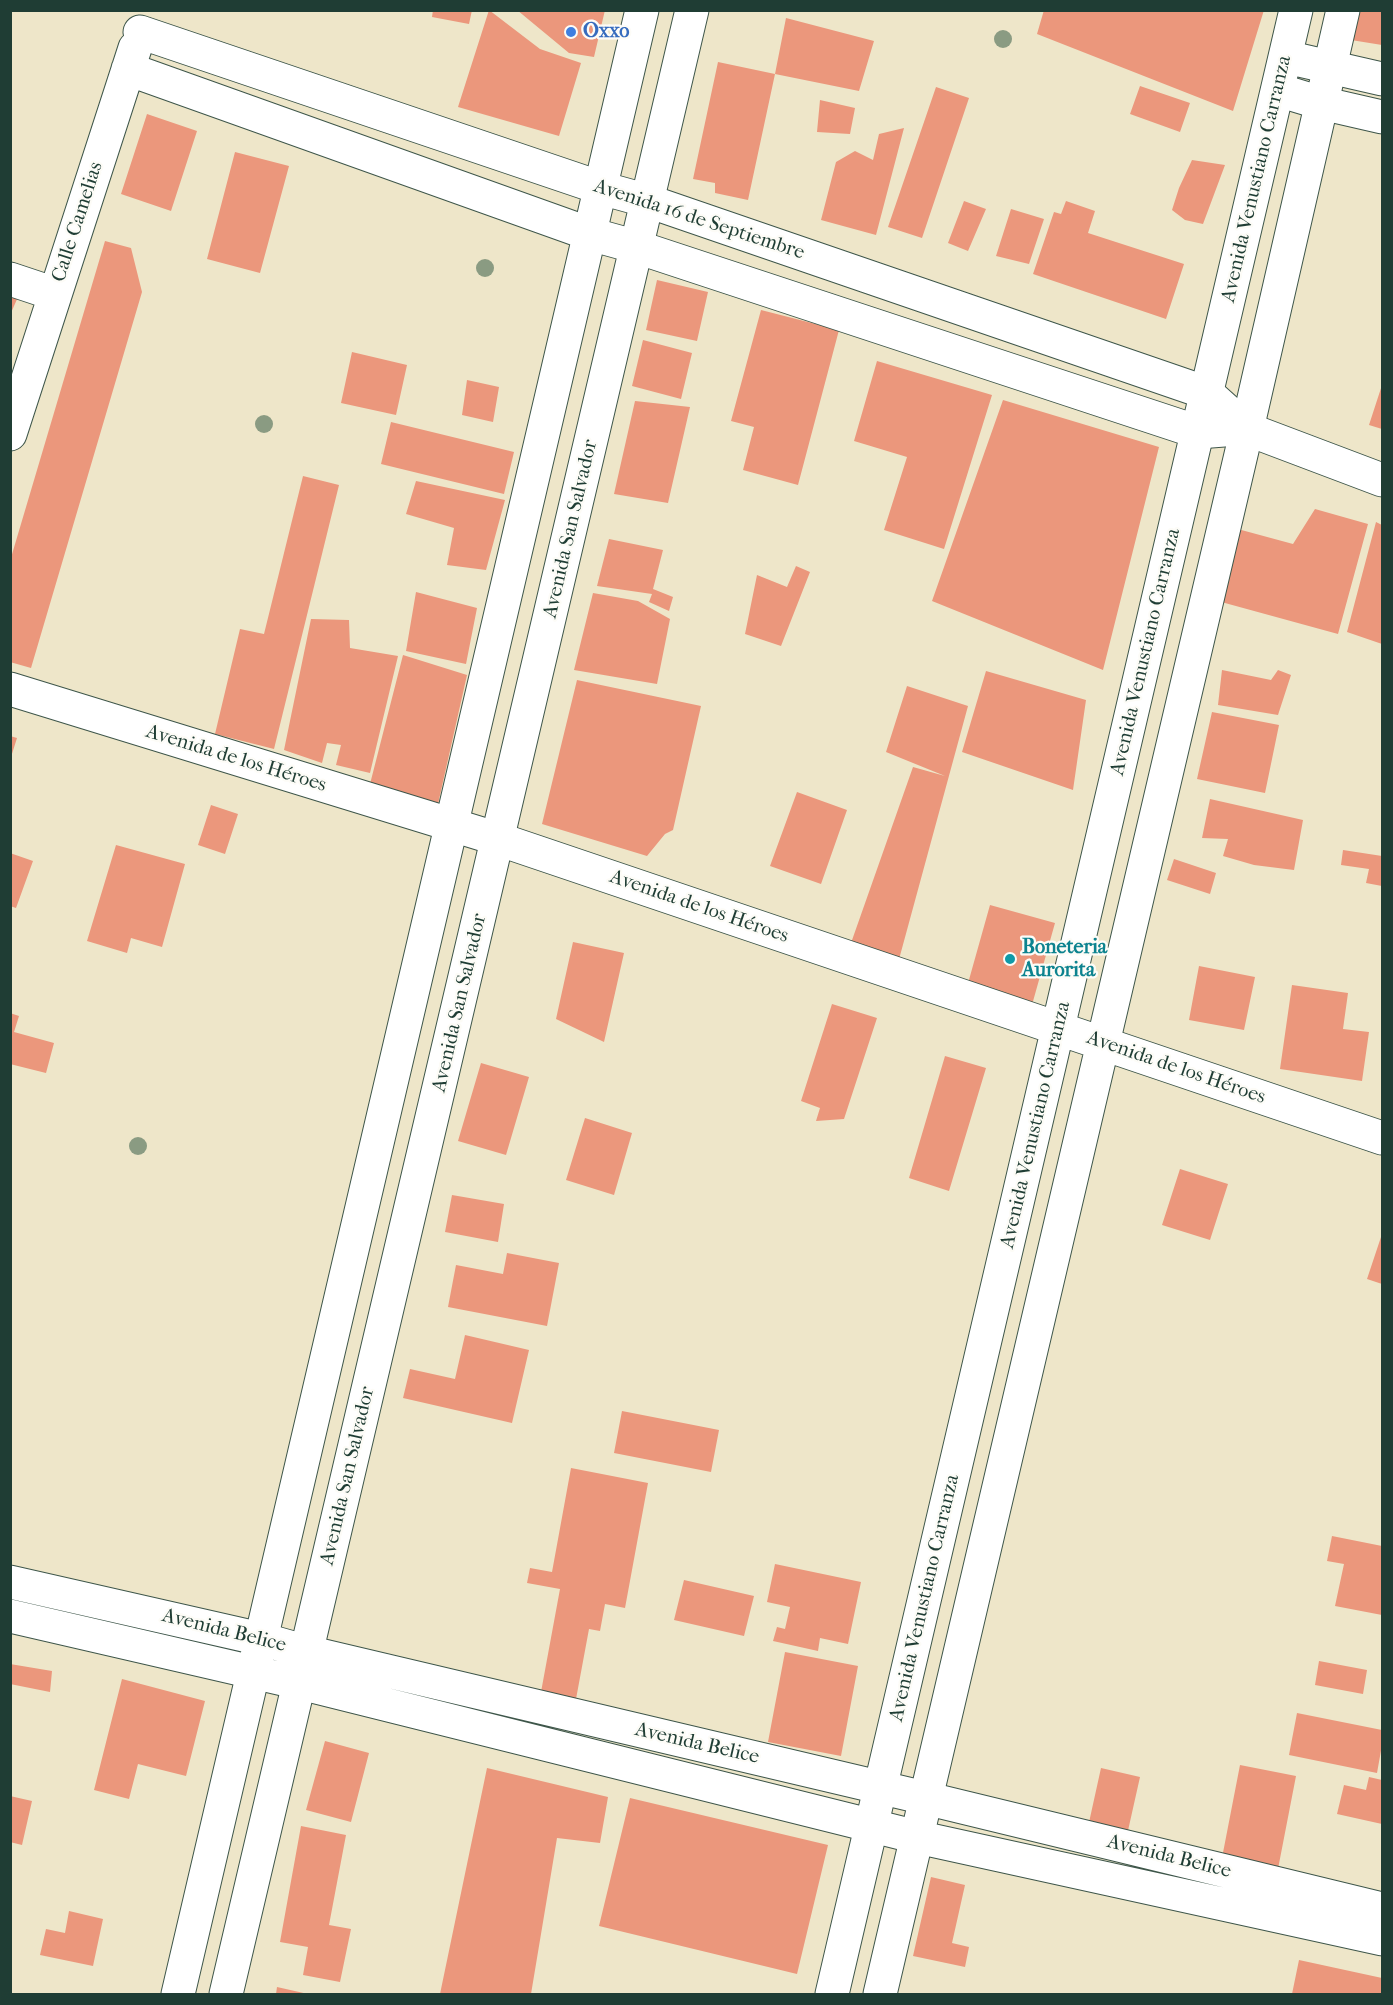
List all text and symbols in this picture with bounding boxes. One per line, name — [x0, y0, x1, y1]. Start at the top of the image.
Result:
place label: Oxxo — [583, 20, 630, 44]
marker: Oxxo — [564, 25, 578, 39]
street label: Avenida Venustiano Carranza — [1217, 53, 1297, 305]
street label: Calle Camelias — [47, 159, 109, 285]
street label: Avenida 16 de Septiembre — [591, 175, 807, 265]
street label: Avenida San Salvador — [539, 437, 603, 621]
street label: Avenida Venustiano Carranza — [1106, 526, 1186, 778]
street label: Avenida de los Héroes — [143, 720, 329, 798]
street label: Avenida de los Héroes — [607, 865, 791, 949]
street label: Avenida San Salvador — [428, 911, 492, 1095]
place label: Boneteria Aurorita — [1022, 936, 1107, 983]
marker: Boneteria Aurorita — [1003, 952, 1017, 966]
street label: Avenida Venustiano Carranza — [996, 999, 1076, 1251]
street label: Avenida de los Héroes — [1084, 1026, 1268, 1110]
street label: Avenida San Salvador — [316, 1384, 380, 1568]
street label: Avenida Venustiano Carranza — [885, 1472, 965, 1724]
street label: Avenida Belice — [160, 1604, 288, 1658]
street label: Avenida Belice — [633, 1718, 761, 1770]
street label: Avenida Belice — [1105, 1830, 1233, 1884]

